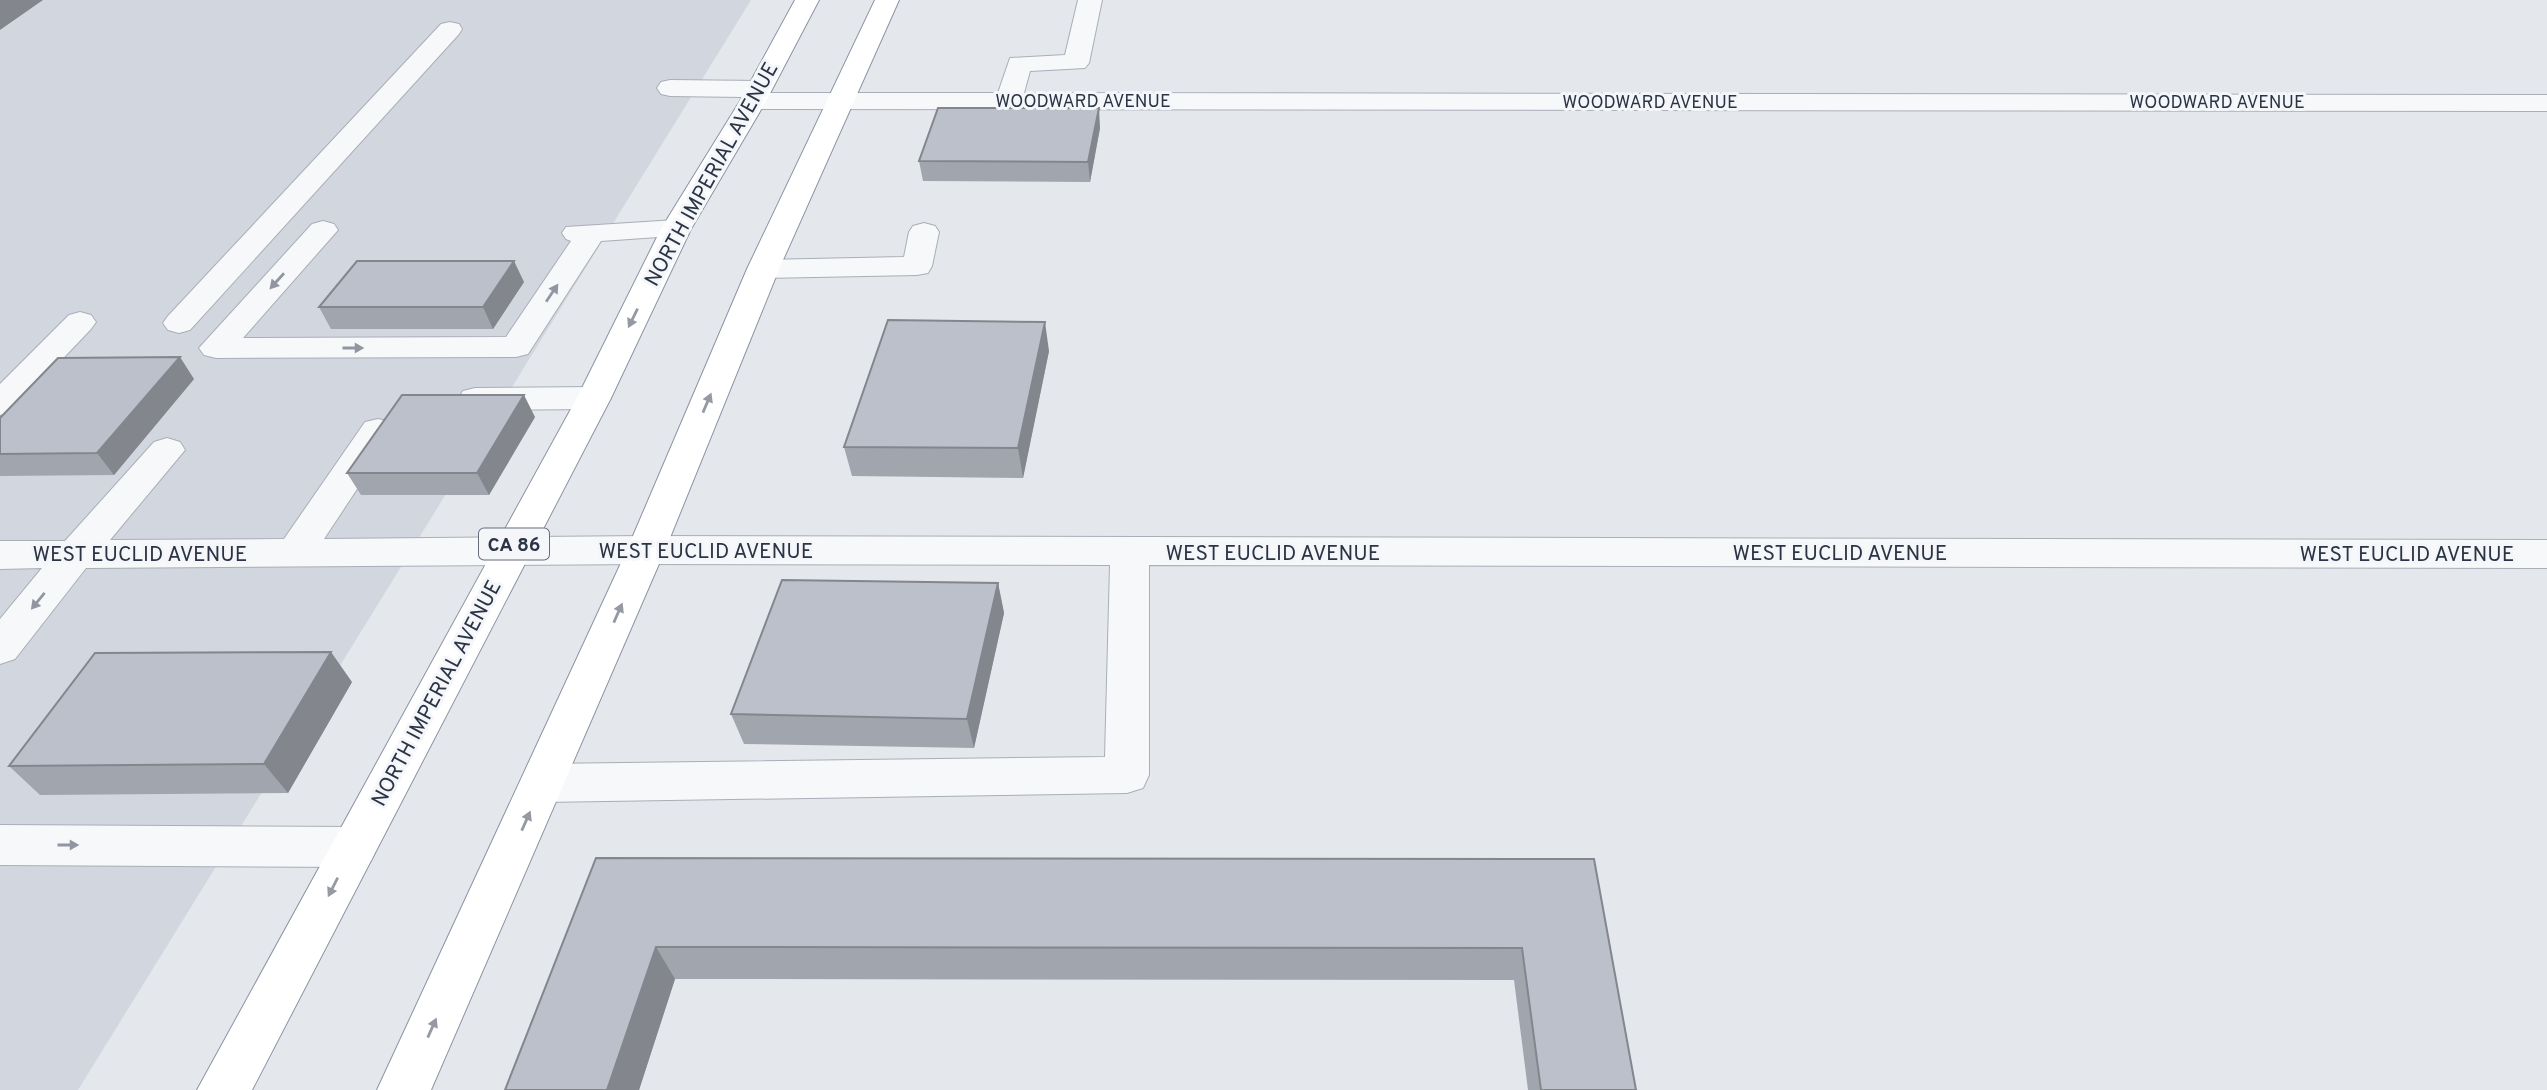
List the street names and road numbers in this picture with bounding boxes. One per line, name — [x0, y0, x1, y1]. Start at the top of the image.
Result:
street label: NORTH IMPERIAL AVENUE — [639, 58, 785, 292]
street label: WOODWARD AVENUE — [995, 91, 1171, 114]
street label: WOODWARD AVENUE — [1562, 92, 1738, 115]
street label: WOODWARD AVENUE — [2129, 92, 2305, 115]
road number: CA 86 — [479, 528, 549, 559]
street label: WEST EUCLID AVENUE — [599, 539, 813, 566]
street label: WEST EUCLID AVENUE — [1166, 541, 1380, 568]
street label: WEST EUCLID AVENUE — [1733, 541, 1947, 568]
street label: WEST EUCLID AVENUE — [33, 542, 247, 569]
street label: WEST EUCLID AVENUE — [2300, 542, 2514, 569]
street label: NORTH IMPERIAL AVENUE — [366, 576, 509, 811]

